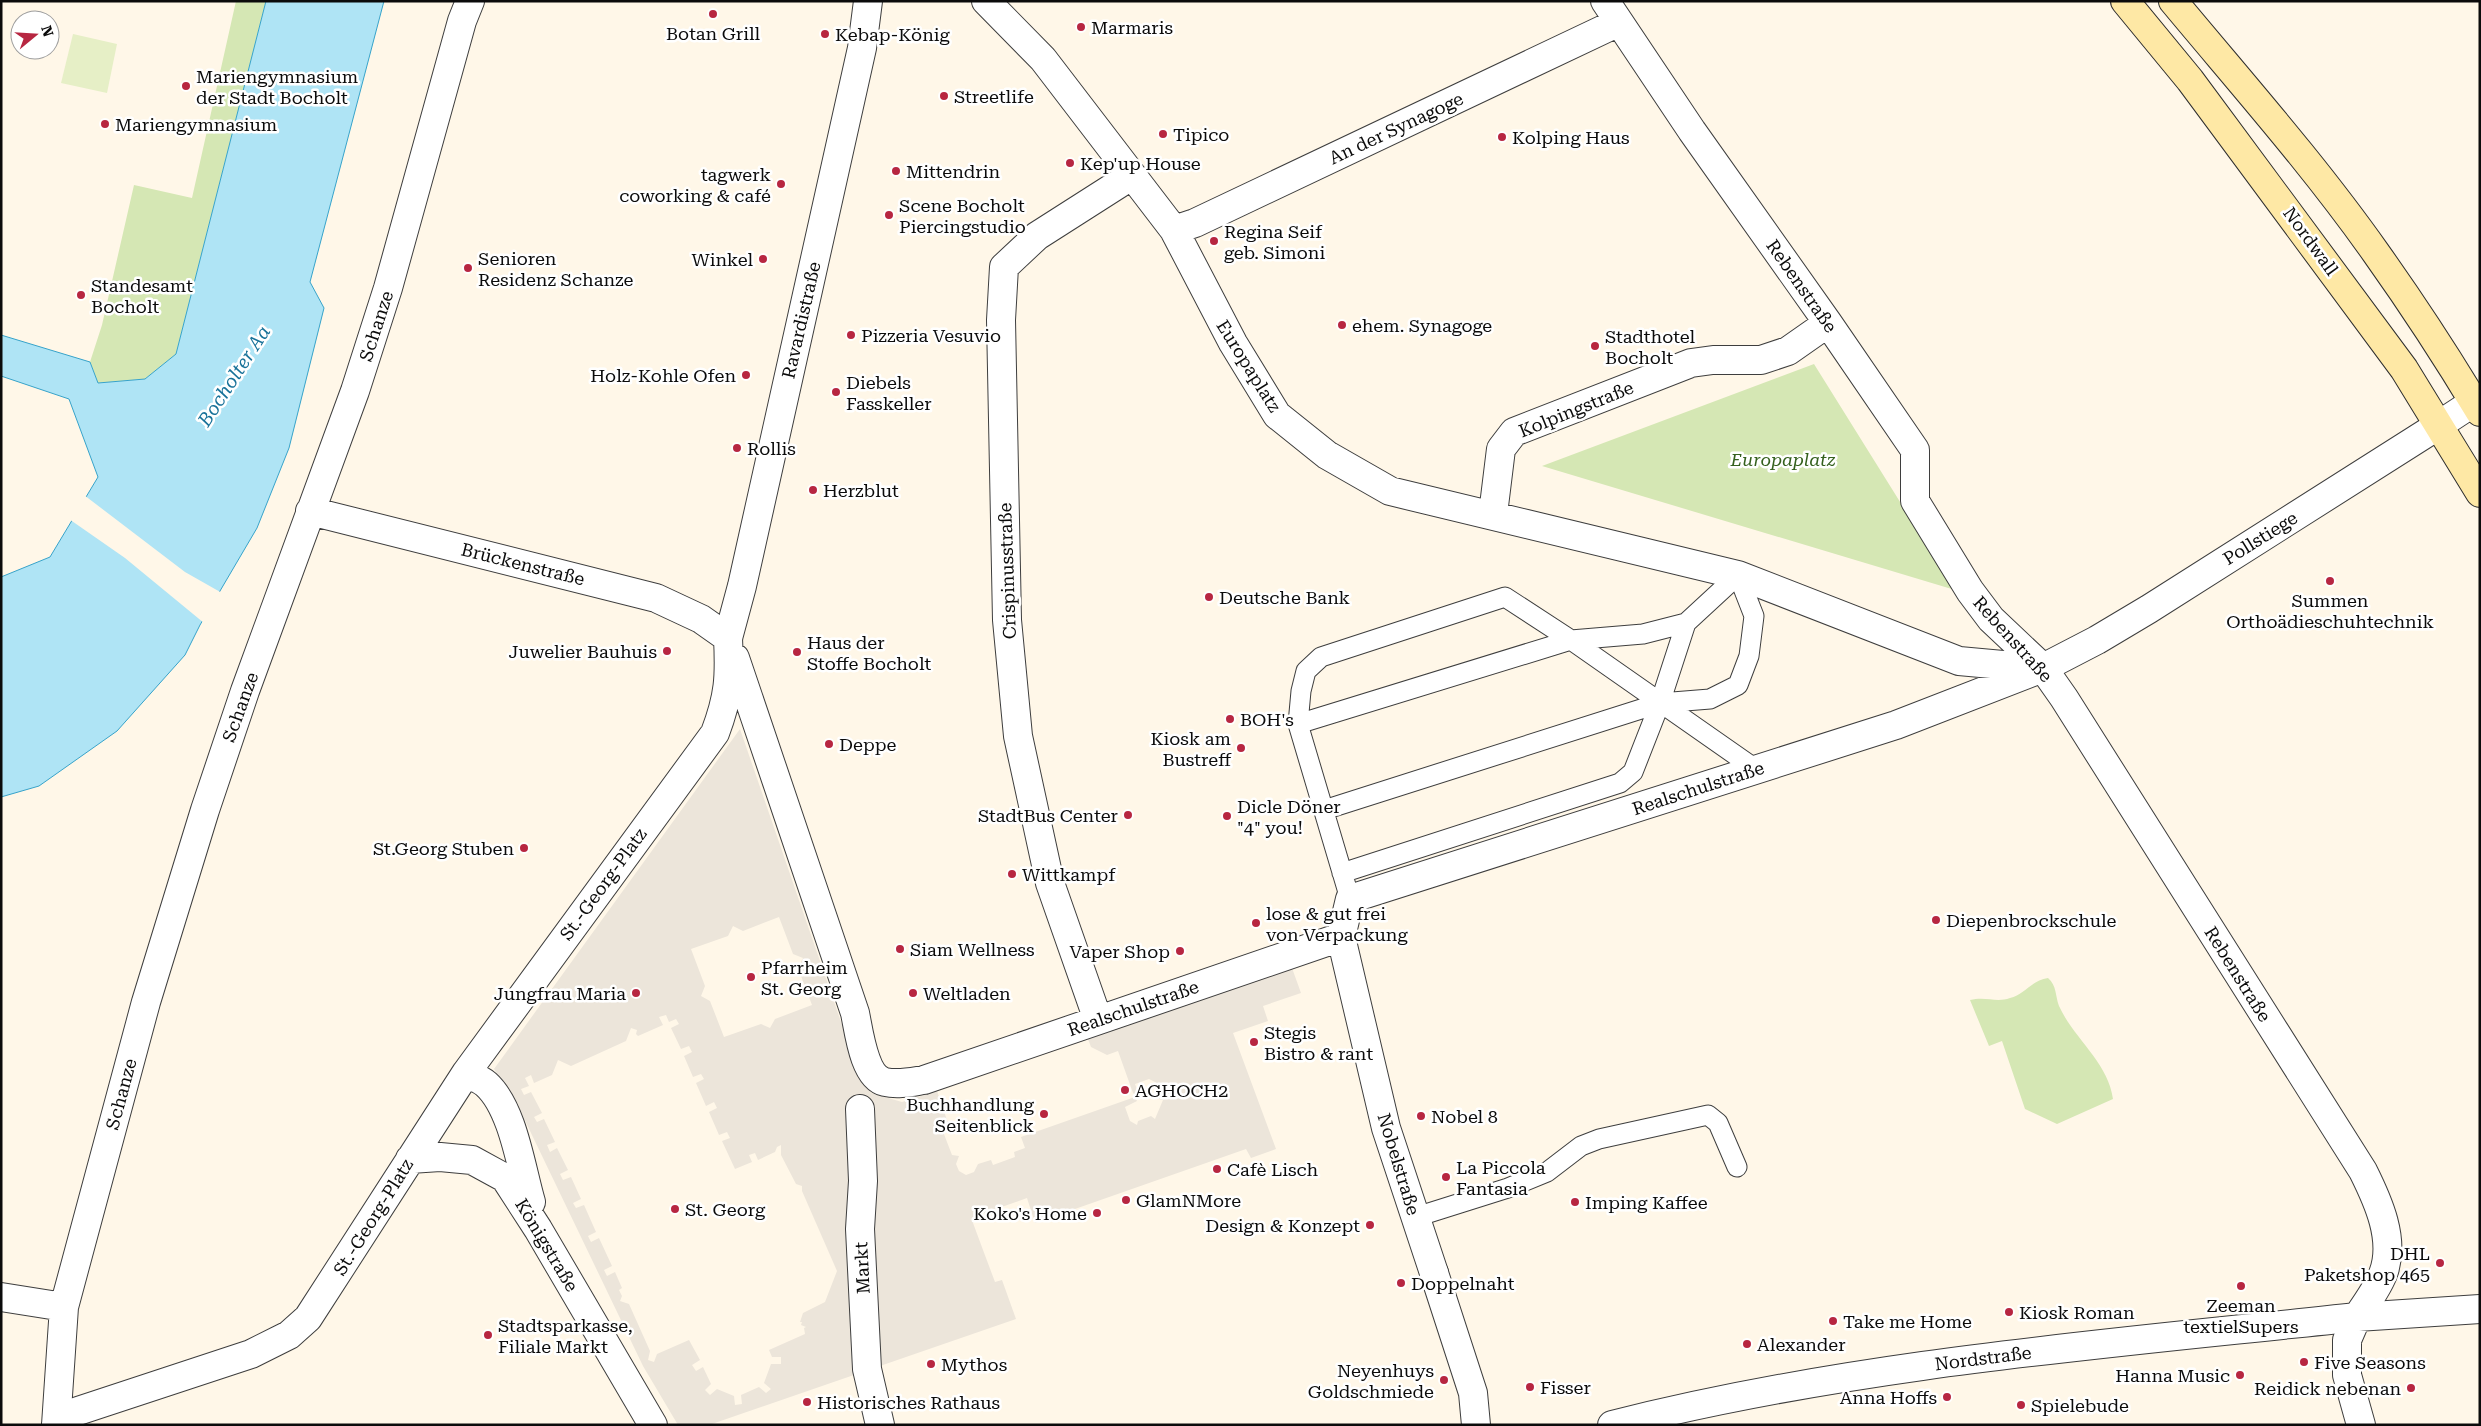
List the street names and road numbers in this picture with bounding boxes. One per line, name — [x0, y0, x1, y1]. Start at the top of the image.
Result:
street label: An der Synagoge — [1326, 88, 1466, 168]
street label: Nordwall — [2279, 203, 2343, 280]
street label: Rebenstraße — [1762, 236, 1842, 337]
street label: Ravardistraße — [777, 259, 825, 381]
street label: Schanze — [355, 288, 397, 364]
street label: Europaplatz — [1212, 316, 1286, 416]
street label: Kolpingstraße — [1516, 376, 1637, 442]
street label: Crispinusstraße — [994, 502, 1020, 640]
street label: Pollstiege — [2219, 507, 2301, 569]
street label: Brückenstraße — [459, 539, 587, 590]
street label: Rebenstraße — [1969, 592, 2057, 686]
street label: Schanze — [218, 669, 262, 745]
street label: Realschulstraße — [1629, 757, 1767, 819]
street label: St.-Georg-Platz — [555, 823, 651, 944]
street label: Rebenstraße — [2200, 922, 2276, 1026]
street label: Realschulstraße — [1065, 976, 1202, 1040]
street label: Schanze — [101, 1056, 141, 1132]
street label: Nobelstraße — [1374, 1110, 1424, 1218]
street label: St.-Georg-Platz — [329, 1154, 418, 1279]
street label: Königstraße — [511, 1195, 583, 1295]
street label: Markt — [850, 1241, 874, 1295]
street label: Nordstraße — [1933, 1342, 2033, 1374]

